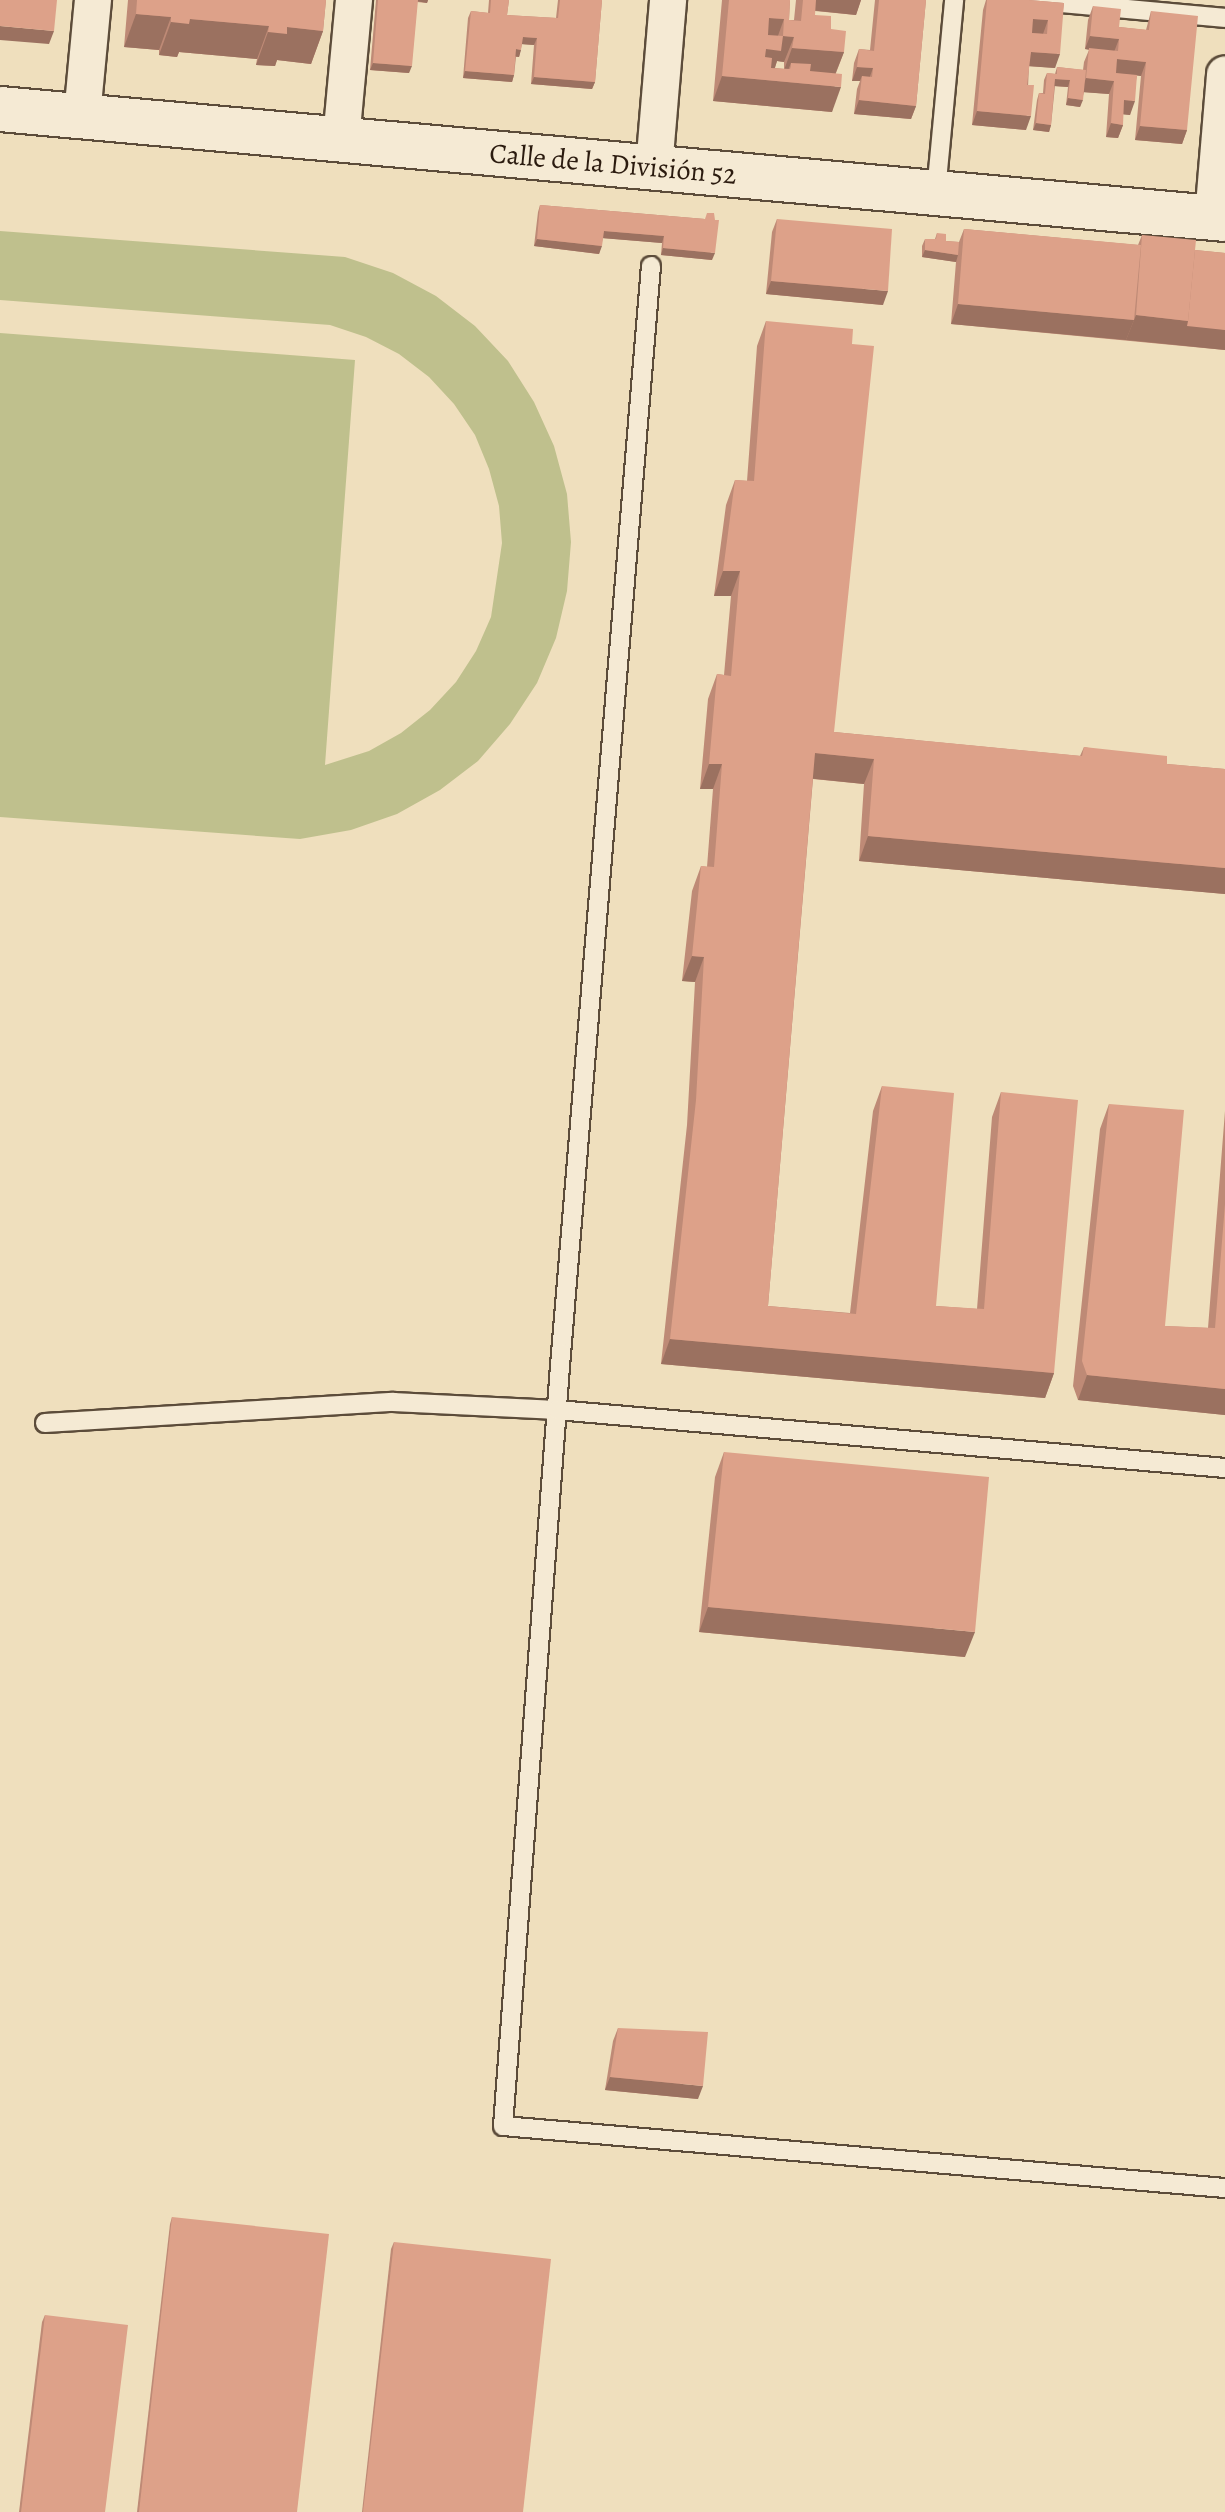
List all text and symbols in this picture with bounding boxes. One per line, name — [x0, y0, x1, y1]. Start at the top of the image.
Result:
street label: Calle de la División 52 — [488, 136, 738, 192]

